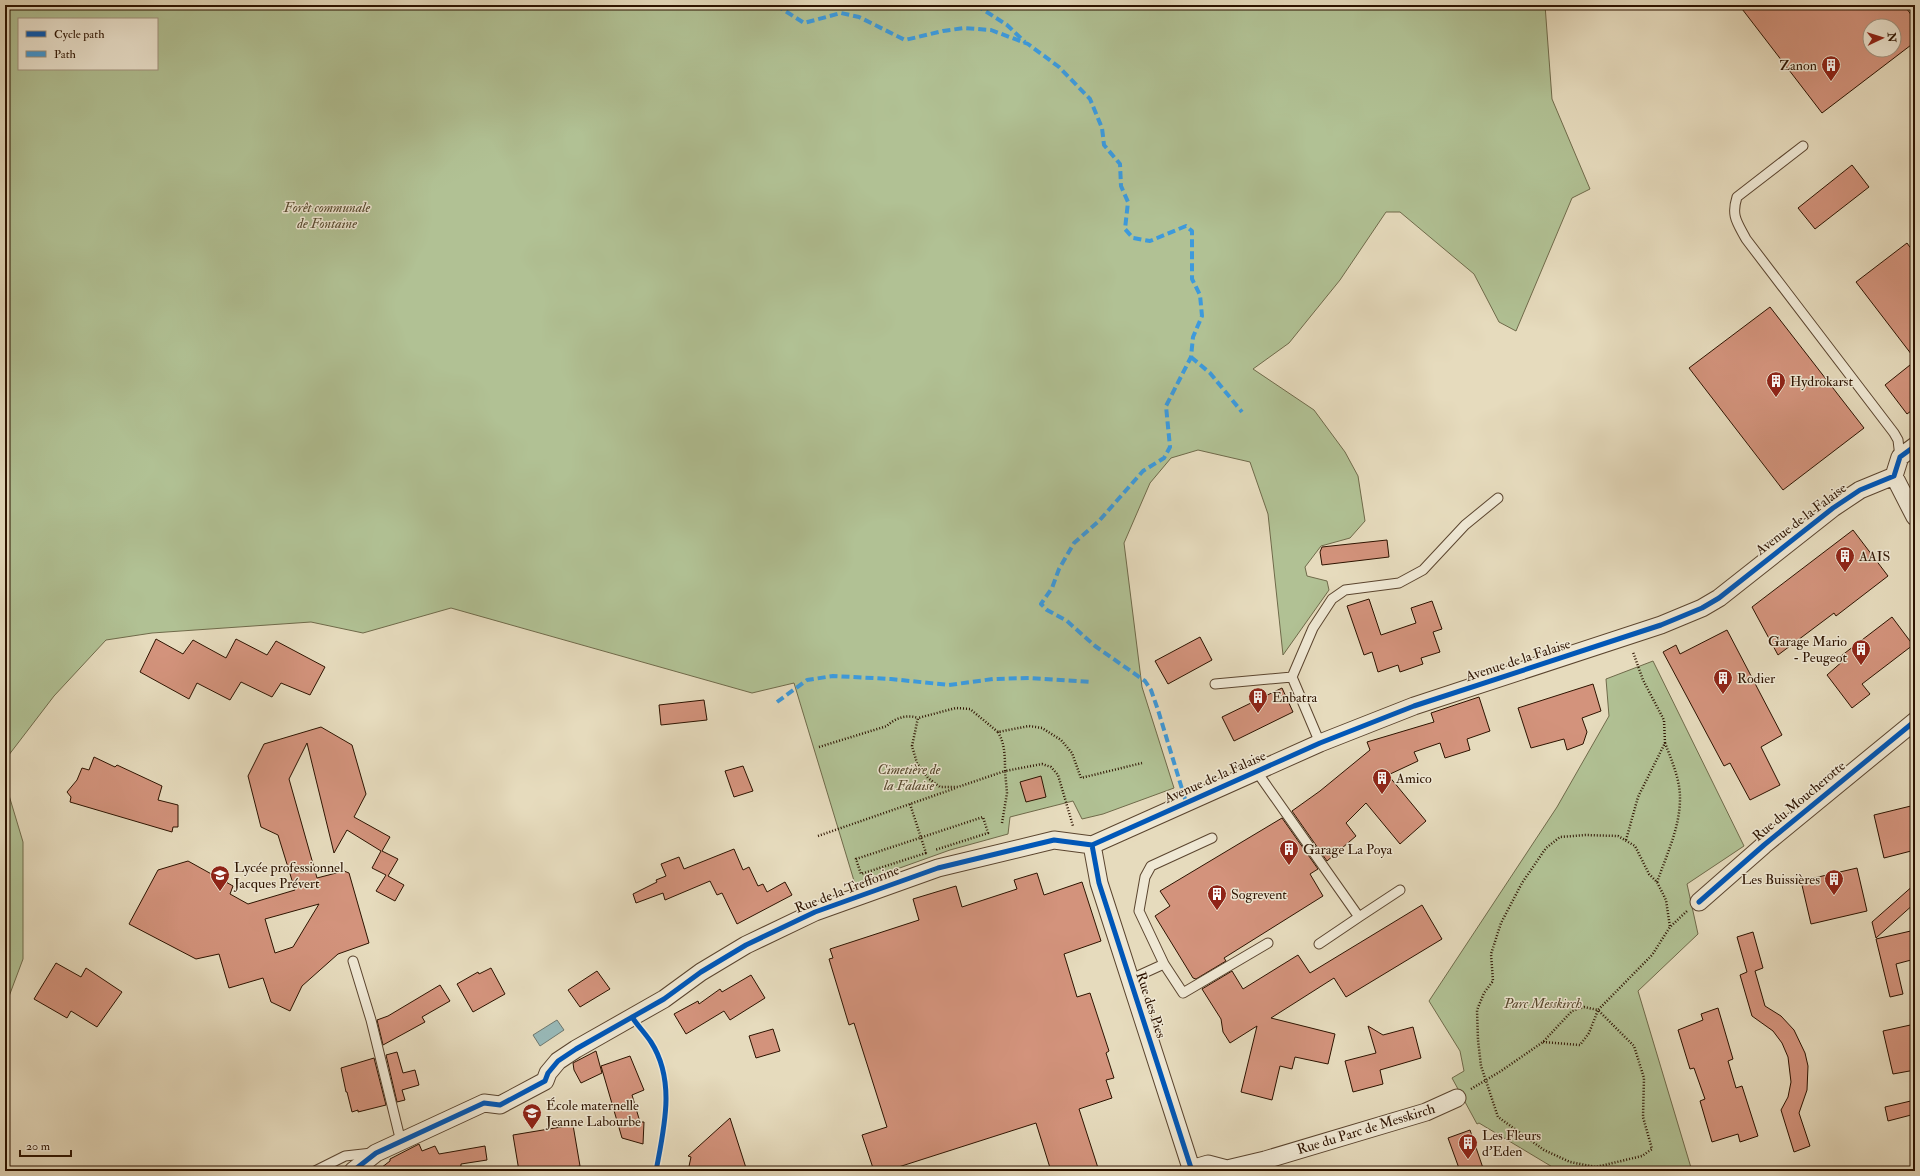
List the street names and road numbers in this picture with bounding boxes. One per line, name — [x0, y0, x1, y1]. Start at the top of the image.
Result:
street label: Avenue de la Falaise — [1751, 479, 1850, 559]
street label: Avenue de la Falaise — [1462, 635, 1573, 685]
street label: Avenue de la Falaise — [1161, 747, 1269, 807]
street label: Rue du Moucherotte — [1749, 757, 1849, 845]
street label: Rue de la Trefforine — [792, 861, 902, 917]
street label: Rue des Pies — [1132, 970, 1170, 1041]
street label: Rue du Parc de Messkirch — [1295, 1100, 1438, 1158]

